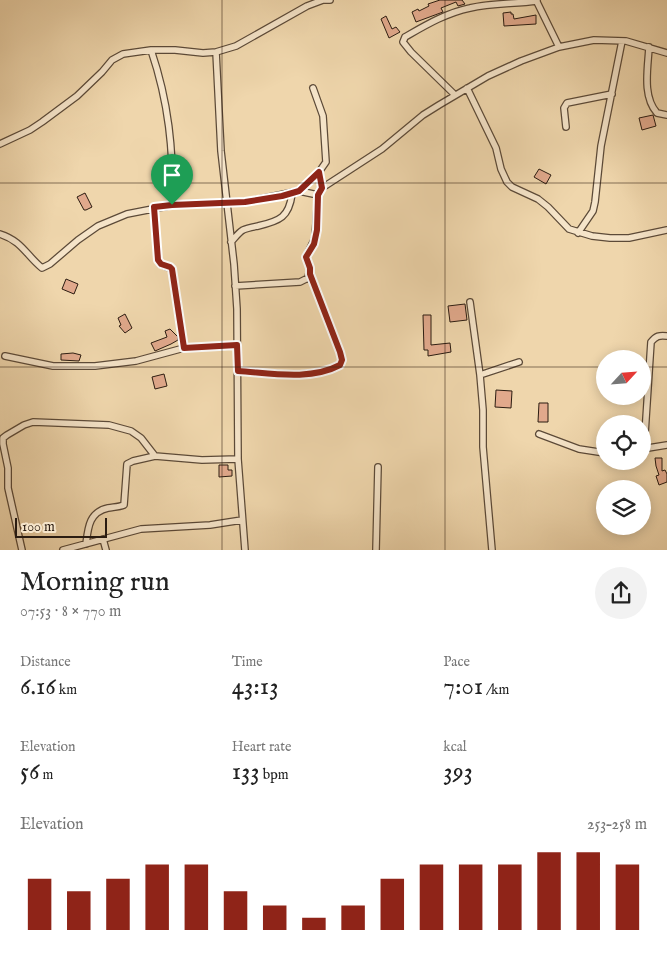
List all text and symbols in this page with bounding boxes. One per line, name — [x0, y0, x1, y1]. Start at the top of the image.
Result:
pin — [151, 154, 193, 205]
icon: arrive — [158, 161, 186, 189]
north arrow — [596, 350, 651, 405]
map controls — [596, 350, 651, 535]
button: locate — [596, 415, 651, 470]
button: layers — [596, 480, 651, 535]
scale bar — [15, 515, 108, 538]
text: 100 m — [22, 518, 55, 536]
text: Morning run — [20, 565, 170, 600]
button: share — [595, 567, 647, 619]
text: 07:53 · 8 × 770 m — [20, 602, 121, 622]
text: Distance — [20, 653, 71, 671]
text: Time — [232, 653, 263, 671]
text: Pace — [443, 653, 470, 671]
text: 6.16 — [20, 671, 56, 703]
text: 43:13 — [232, 671, 279, 703]
text: 7:01 — [443, 671, 483, 703]
text: km — [56, 681, 77, 699]
text: /km — [483, 681, 509, 699]
text: Elevation — [20, 738, 76, 756]
text: Heart rate — [232, 738, 291, 756]
text: kcal — [443, 738, 467, 756]
text: 56 — [20, 756, 40, 788]
text: 133 — [232, 756, 260, 788]
text: 393 — [443, 756, 473, 788]
text: m — [40, 766, 53, 784]
text: bpm — [260, 766, 289, 784]
text: Elevation — [20, 815, 83, 835]
text: 253–258 m — [587, 815, 647, 835]

